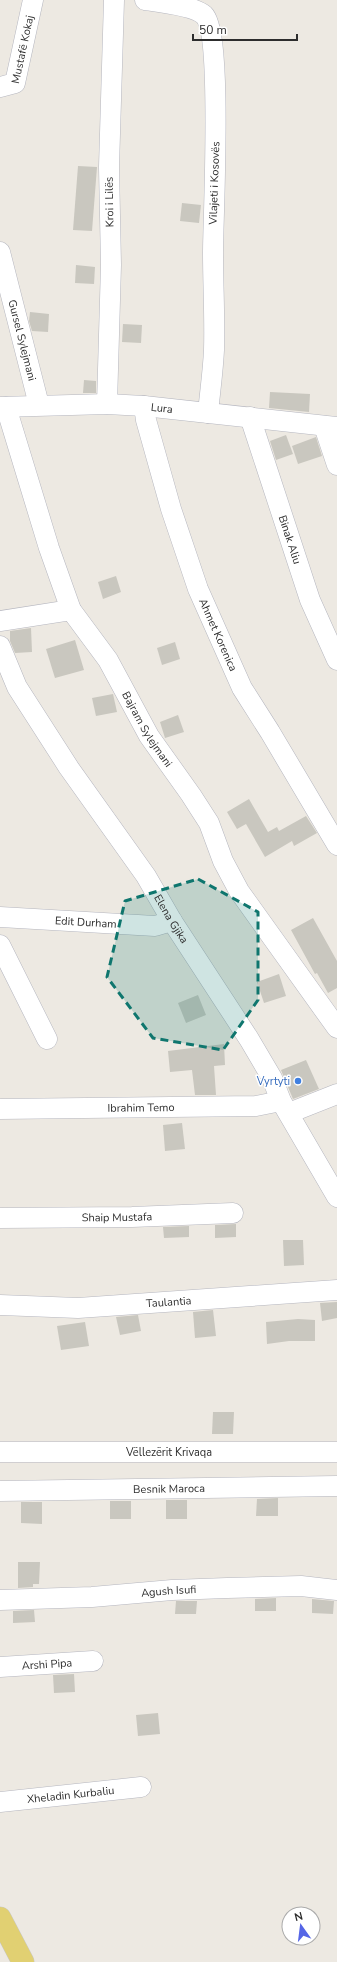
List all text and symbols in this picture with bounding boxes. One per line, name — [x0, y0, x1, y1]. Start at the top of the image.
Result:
street label: Mustafë Kokaj — [8, 14, 37, 85]
scale bar — [193, 16, 297, 42]
text: 50 m — [199, 22, 227, 38]
street label: Vilajeti i Kosovës — [206, 141, 223, 226]
street label: Kroi i Lilës — [102, 177, 117, 227]
street label: Gursel Sylejmani — [4, 298, 40, 383]
street label: Lura — [150, 400, 174, 417]
street label: Binak Aliu — [275, 513, 305, 566]
street label: Ahmet Korenica — [195, 596, 241, 674]
street label: Bajram Sylejmani — [118, 689, 176, 770]
street label: Elena Gjika — [150, 892, 192, 947]
street label: Edit Durham — [55, 913, 117, 932]
place label: Vyrtyti — [256, 1074, 290, 1089]
marker: Vyrtyti — [293, 1076, 303, 1086]
street label: Ibrahim Temo — [107, 1100, 175, 1116]
street label: Shaip Mustafa — [82, 1209, 153, 1225]
street label: Taulantia — [146, 1293, 192, 1311]
street label: Vëllezërit Krivaqa — [125, 1445, 212, 1460]
street label: Besnik Maroca — [133, 1481, 205, 1497]
street label: Agush Isufi — [140, 1582, 197, 1601]
street label: Arshi Pipa — [21, 1655, 73, 1674]
street label: Xheladin Kurbaliu — [26, 1783, 115, 1807]
north arrow — [281, 1906, 321, 1946]
text: N — [293, 1909, 305, 1925]

